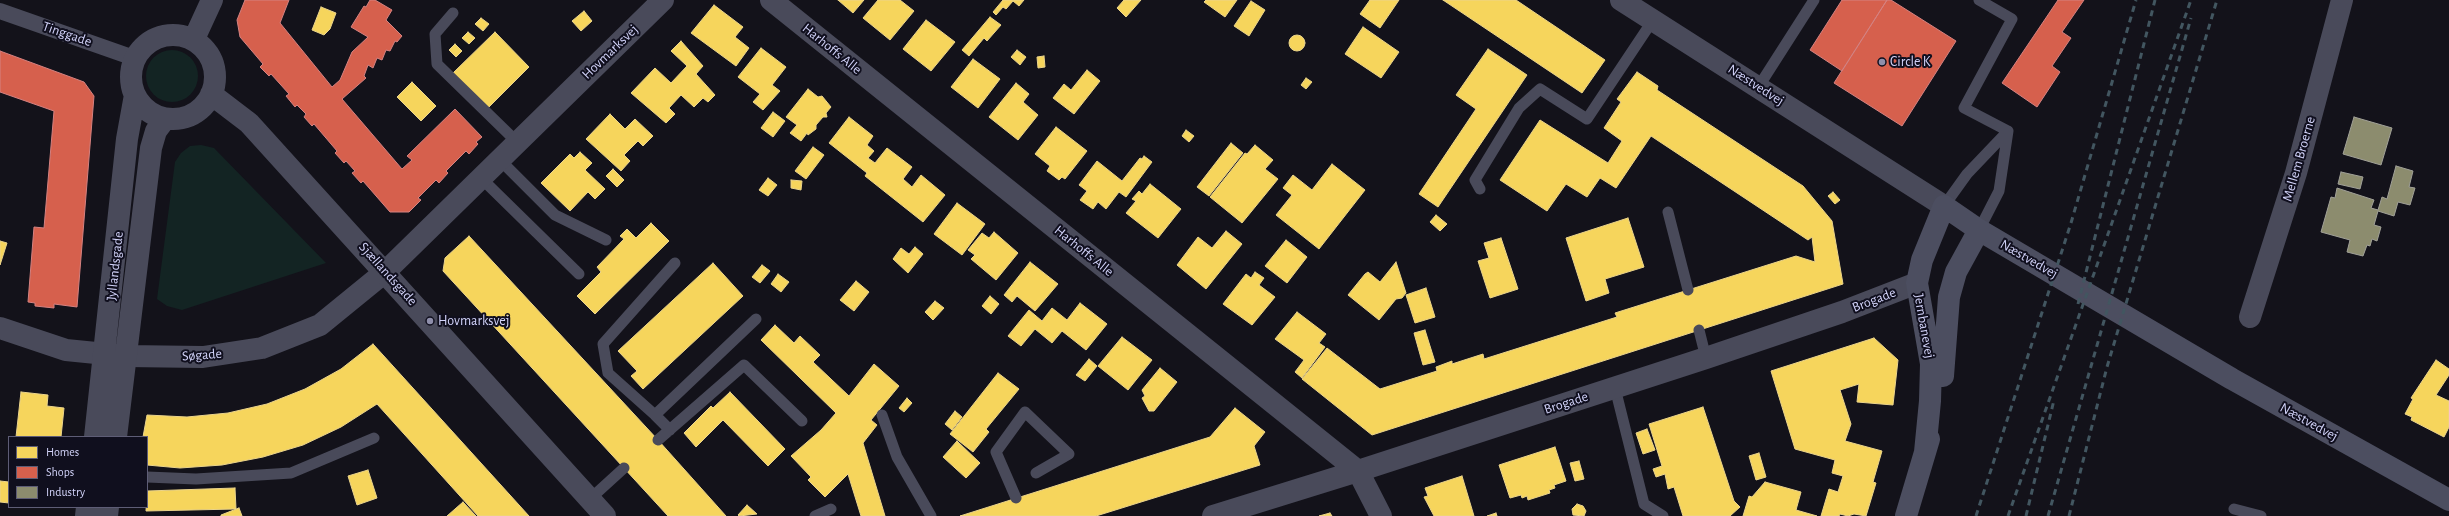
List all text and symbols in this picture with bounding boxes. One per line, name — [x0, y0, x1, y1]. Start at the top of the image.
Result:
street label: Tinggade — [40, 18, 94, 50]
street label: Harhoffs Alle — [799, 20, 865, 78]
street label: Hovmarksvej — [578, 21, 642, 83]
place label: Circle K — [1890, 54, 1930, 70]
marker: Circle K — [1877, 57, 1887, 67]
street label: Næstvedvej — [1725, 61, 1787, 109]
street label: Mellem Broerne — [2279, 115, 2319, 203]
street label: Harhoffs Alle — [1051, 222, 1117, 280]
street label: Jyllandsgade — [103, 231, 127, 301]
street label: Næstvedvej — [1997, 236, 2061, 282]
street label: Sjællandsgade — [355, 239, 421, 309]
street label: Brogade — [1850, 284, 1898, 316]
street label: Jernbanevej — [1910, 292, 1938, 360]
place label: Hovmarksvej — [438, 313, 509, 329]
marker: Hovmarksvej — [425, 316, 435, 326]
street label: Søgade — [181, 345, 223, 365]
street label: Brogade — [1542, 388, 1590, 418]
street label: Næstvedvej — [2277, 399, 2341, 445]
legend — [8, 436, 148, 508]
text: Homes — [46, 446, 79, 458]
text: Shops — [46, 466, 74, 478]
text: Industry — [46, 486, 85, 498]

